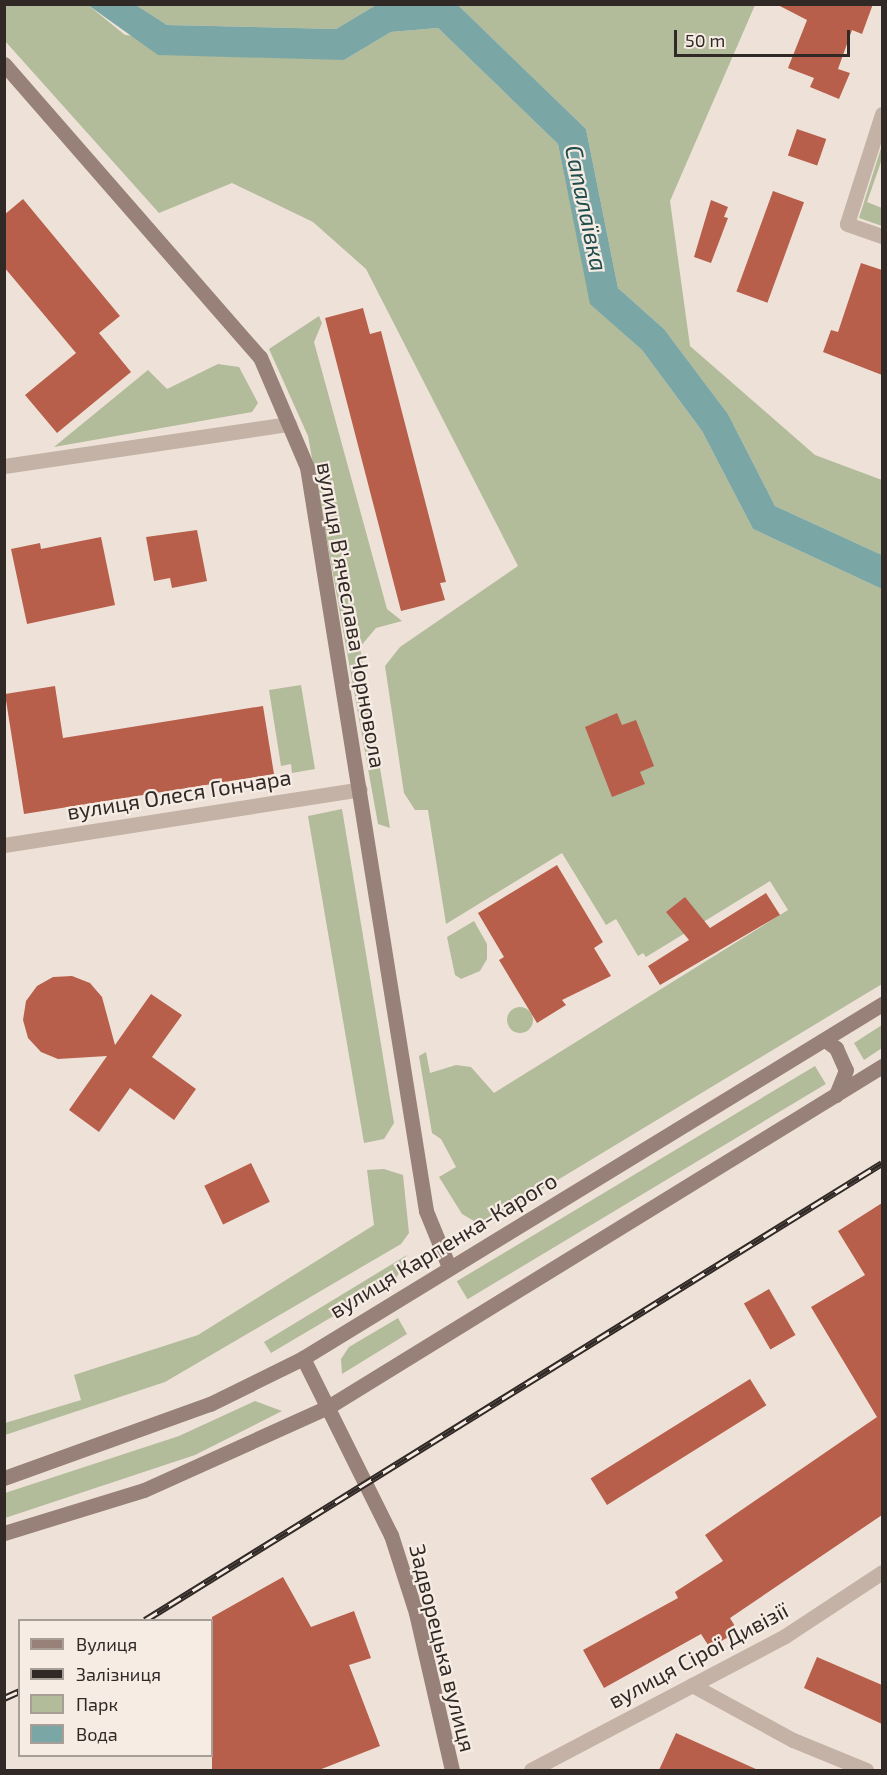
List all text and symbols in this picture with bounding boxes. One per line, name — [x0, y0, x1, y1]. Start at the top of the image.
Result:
scale bar — [677, 18, 852, 56]
text: 50 m — [685, 29, 725, 51]
water label: Сапалаївка — [560, 142, 614, 274]
street label: вулиця Вʼячеслава Чорновола — [312, 460, 392, 770]
street label: вулиця Олеся Гончара — [65, 763, 293, 825]
street label: вулиця Карпенка-Карого — [324, 1167, 562, 1323]
street label: Задворецька вулиця — [404, 1541, 482, 1755]
street label: вулиця Сірої Дивізії — [604, 1596, 792, 1714]
legend — [18, 1619, 213, 1757]
text: Вулиця — [76, 1633, 137, 1655]
text: Залізниця — [76, 1663, 161, 1685]
text: Парк — [76, 1693, 118, 1715]
text: Вода — [76, 1723, 118, 1745]

